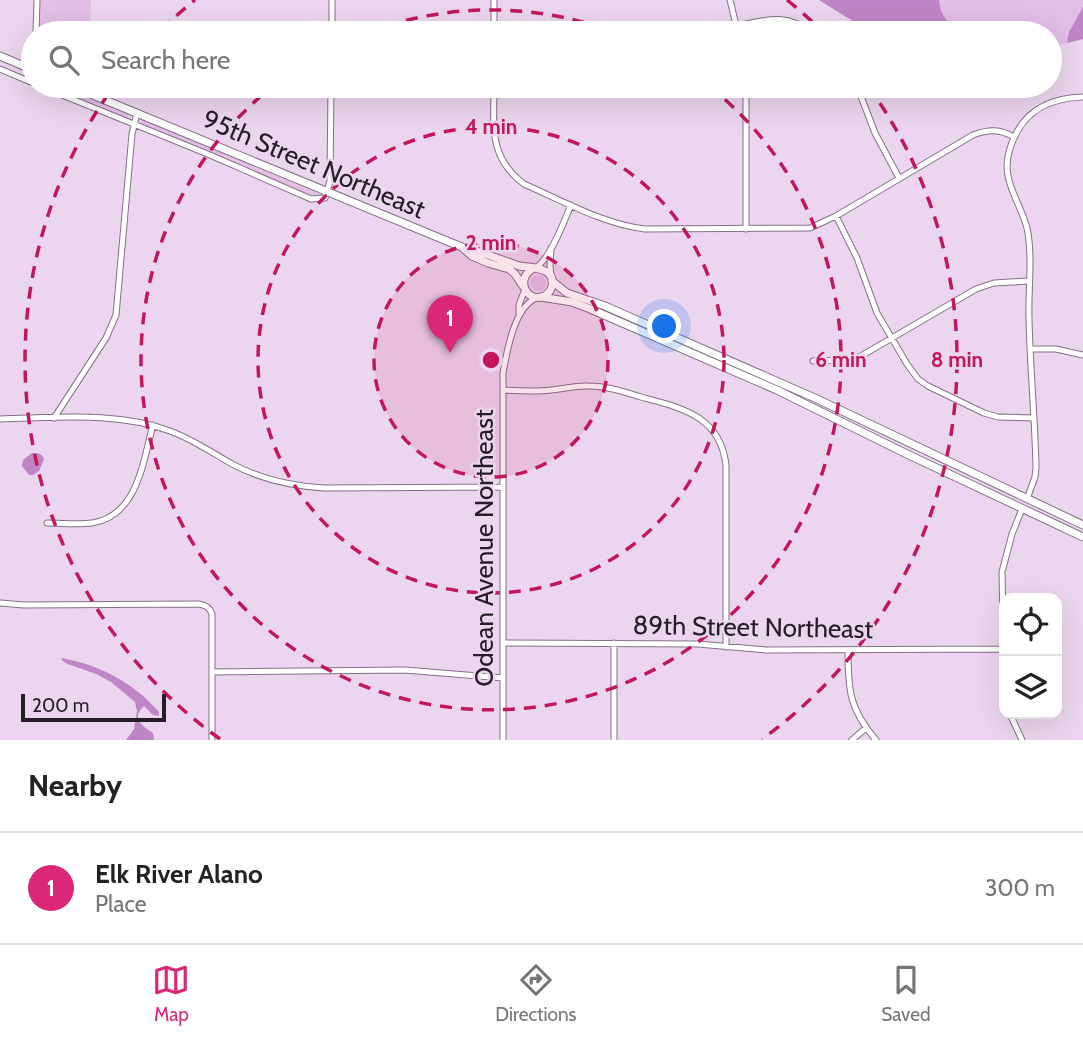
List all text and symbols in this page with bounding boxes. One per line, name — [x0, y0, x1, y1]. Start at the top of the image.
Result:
search box — [21, 21, 1062, 98]
icon: search — [45, 41, 83, 79]
text: Search here — [101, 44, 230, 76]
street label: 95th Street Northeast — [198, 103, 430, 225]
text: 4 min — [465, 114, 517, 139]
text: 2 min — [466, 230, 516, 255]
pin: 1 — [427, 295, 473, 353]
your location — [647, 309, 681, 343]
text: 6 min — [815, 347, 867, 372]
text: 8 min — [931, 347, 983, 372]
centre of rings — [479, 348, 503, 372]
street label: Odean Avenue Northeast — [468, 409, 500, 687]
map controls — [999, 593, 1062, 719]
button: locate — [999, 593, 1062, 656]
street label: 89th Street Northeast — [632, 609, 874, 645]
button: layers — [999, 656, 1062, 719]
scale bar — [21, 691, 166, 723]
text: 200 m — [32, 694, 89, 717]
text: Nearby — [28, 767, 122, 804]
text: Elk River Alano — [95, 858, 263, 890]
text: 1 — [47, 874, 55, 902]
text: 300 m — [985, 874, 1055, 902]
text: Place — [95, 890, 147, 918]
tab: Map — [152, 961, 190, 1026]
tab: Directions — [495, 961, 576, 1026]
tab: Saved — [881, 961, 931, 1026]

